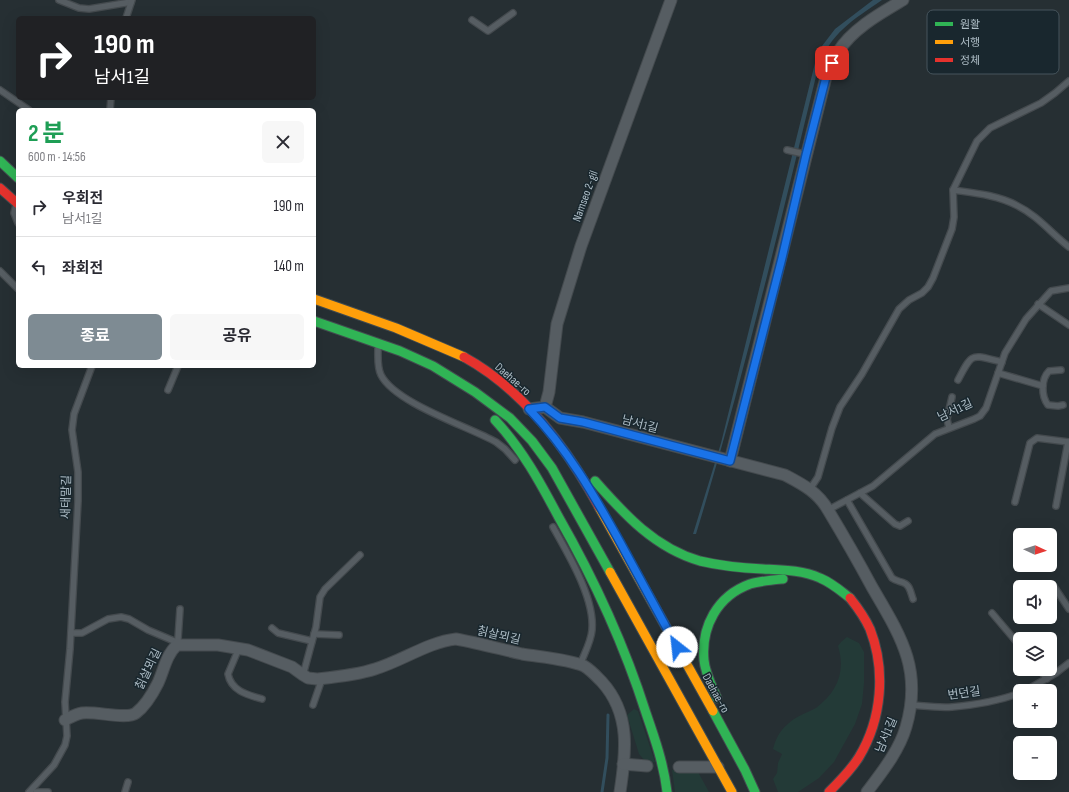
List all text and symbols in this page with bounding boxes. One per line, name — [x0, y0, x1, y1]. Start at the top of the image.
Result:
legend — [927, 10, 1059, 74]
text: 원활 — [960, 18, 980, 31]
text: 190 m — [94, 28, 155, 61]
icon: right — [28, 32, 80, 84]
text: 서행 — [960, 36, 980, 49]
pin — [815, 46, 849, 80]
icon: arrive — [821, 52, 843, 74]
text: 정체 — [960, 54, 980, 67]
text: 남서1길 — [94, 67, 150, 88]
text: 2 분 — [28, 119, 64, 148]
button: close — [262, 121, 304, 163]
text: 600 m · 14:56 — [28, 149, 86, 165]
street label: Namseo 2-gil — [569, 169, 602, 224]
text: 우회전 — [62, 189, 103, 208]
icon: right — [28, 196, 50, 218]
text: 190 m — [273, 197, 304, 216]
text: 남서1길 — [62, 211, 102, 227]
icon: left — [28, 256, 50, 278]
text: 140 m — [274, 257, 304, 276]
text: 좌회전 — [62, 259, 103, 278]
button: 종료 — [28, 314, 162, 360]
button: 공유 — [170, 314, 304, 360]
street label: Daehae-ro — [492, 360, 534, 399]
street label: 남서1길 — [935, 396, 975, 425]
street label: 남서1길 — [620, 412, 660, 437]
street label: 새태말길 — [59, 475, 74, 519]
north arrow — [1013, 528, 1057, 572]
map controls — [1013, 528, 1057, 780]
button: sound — [1013, 580, 1057, 624]
street label: 칡살뫼길 — [476, 623, 522, 648]
position arrow — [656, 626, 698, 668]
button: layers — [1013, 632, 1057, 676]
street label: 칡살뫼길 — [132, 646, 165, 692]
street label: Daehae-ro — [699, 671, 732, 715]
street label: 번던길 — [947, 684, 982, 703]
button: + — [1013, 684, 1057, 728]
street label: 남서1길 — [872, 715, 901, 755]
button: − — [1013, 736, 1057, 780]

